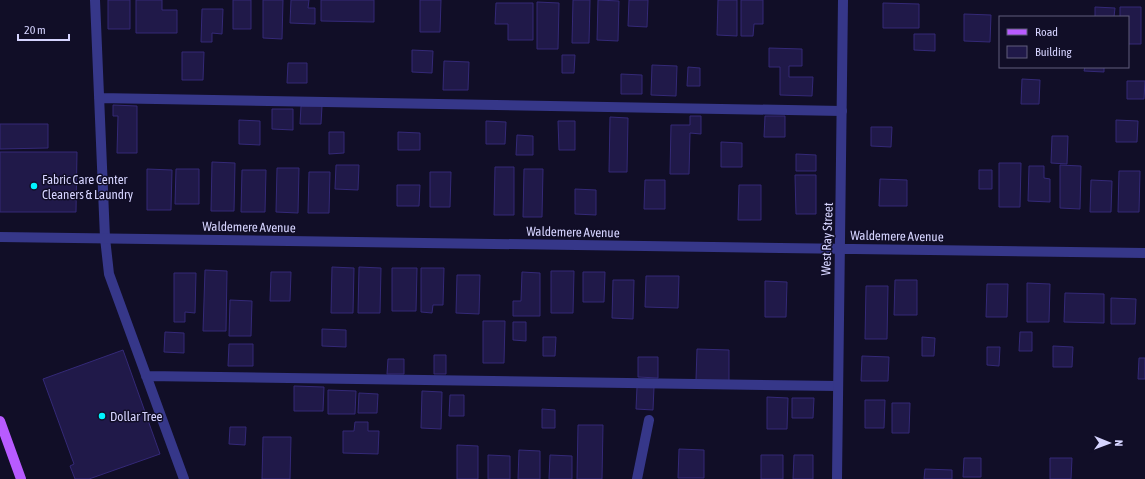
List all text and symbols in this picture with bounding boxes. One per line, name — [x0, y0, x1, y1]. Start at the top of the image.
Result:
scale bar — [18, 16, 69, 42]
legend — [999, 16, 1129, 68]
text: 20 m — [24, 23, 46, 37]
text: Road — [1035, 25, 1058, 39]
text: Building — [1035, 45, 1073, 59]
place label: Fabric Care Center Cleaners & Laundry — [42, 172, 134, 202]
marker: Fabric Care Center Cleaners & Laundry — [29, 181, 39, 191]
street label: West Ray Street — [818, 202, 836, 276]
street label: Waldemere Avenue — [202, 219, 296, 235]
street label: Waldemere Avenue — [526, 224, 620, 240]
street label: Waldemere Avenue — [850, 228, 944, 244]
place label: Dollar Tree — [110, 409, 163, 424]
marker: Dollar Tree — [97, 411, 107, 421]
north arrow — [1089, 423, 1129, 463]
text: N — [1113, 440, 1125, 447]

